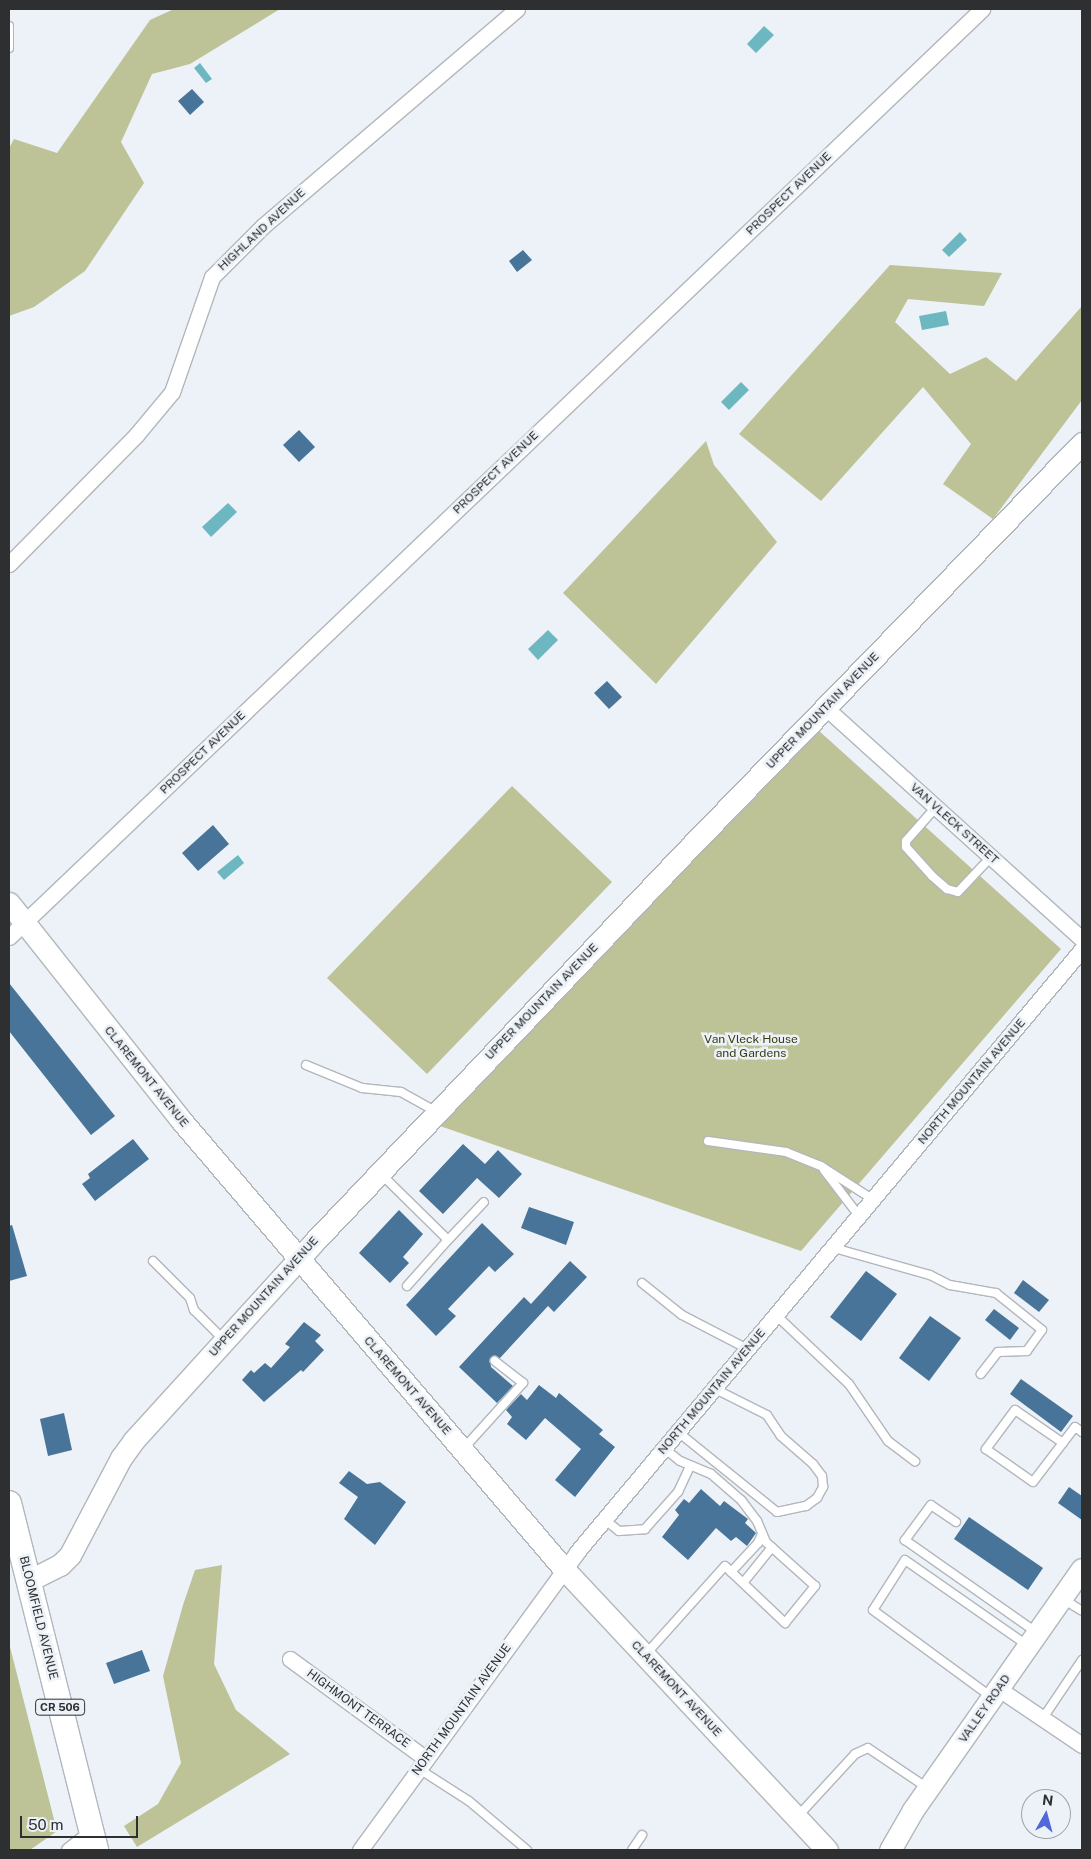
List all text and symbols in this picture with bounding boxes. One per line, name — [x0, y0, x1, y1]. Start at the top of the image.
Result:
street label: PROSPECT AVENUE — [743, 150, 835, 238]
street label: HIGHLAND AVENUE — [215, 186, 309, 274]
street label: PROSPECT AVENUE — [450, 429, 542, 517]
street label: UPPER MOUNTAIN AVENUE — [763, 650, 883, 772]
street label: PROSPECT AVENUE — [157, 709, 249, 797]
street label: VAN VLECK STREET — [907, 780, 1001, 868]
street label: UPPER MOUNTAIN AVENUE — [482, 941, 602, 1063]
street label: NORTH MOUNTAIN AVENUE — [915, 1016, 1029, 1148]
street label: CLAREMONT AVENUE — [101, 1024, 191, 1130]
park label: Van Vleck House and Gardens — [704, 1033, 798, 1061]
street label: UPPER MOUNTAIN AVENUE — [206, 1234, 322, 1360]
street label: NORTH MOUNTAIN AVENUE — [655, 1326, 769, 1458]
street label: CLAREMONT AVENUE — [360, 1334, 454, 1438]
street label: BLOOMFIELD AVENUE — [16, 1555, 60, 1681]
street label: CLAREMONT AVENUE — [628, 1638, 724, 1740]
street label: NORTH MOUNTAIN AVENUE — [409, 1641, 515, 1779]
street label: HIGHMONT TERRACE — [304, 1667, 412, 1751]
street label: VALLEY ROAD — [956, 1672, 1014, 1746]
road number: CR 506 — [35, 1698, 85, 1715]
north arrow — [1021, 1789, 1071, 1839]
text: N — [1041, 1791, 1054, 1809]
scale bar — [22, 1806, 140, 1838]
text: 50 m — [28, 1816, 63, 1833]

